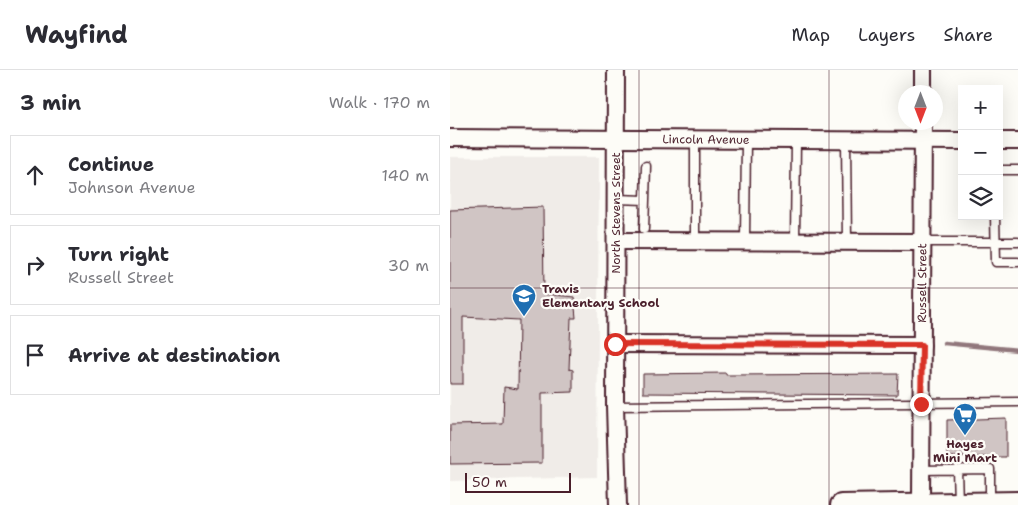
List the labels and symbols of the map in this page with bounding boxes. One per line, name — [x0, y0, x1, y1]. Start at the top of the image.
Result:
north arrow — [898, 85, 943, 130]
street label: Lincoln Avenue — [662, 131, 750, 148]
street label: North Stevens Street — [608, 152, 624, 274]
street label: Russell Street — [914, 243, 930, 323]
place label: Travis Elementary School — [542, 281, 659, 311]
school or university icon: Travis Elementary School — [511, 283, 537, 317]
route start — [604, 333, 627, 356]
route end — [910, 393, 933, 416]
supermarket icon: Hayes Mini Mart — [952, 402, 978, 436]
place label: Hayes Mini Mart — [933, 436, 997, 466]
scale bar — [465, 470, 571, 493]

